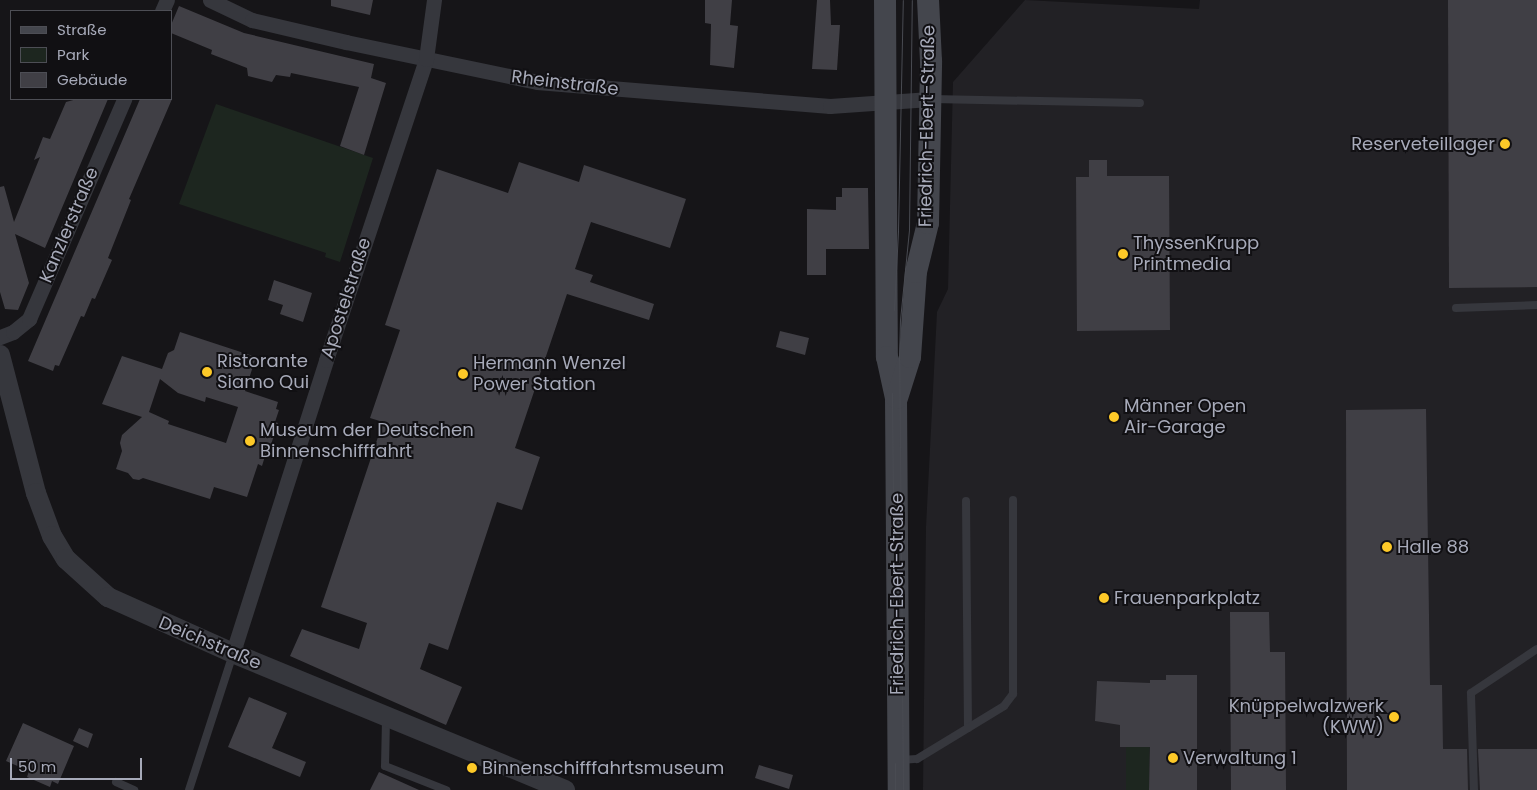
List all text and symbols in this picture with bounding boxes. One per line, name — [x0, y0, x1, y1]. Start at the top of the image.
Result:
legend — [10, 10, 172, 100]
text: Straße — [57, 19, 107, 40]
street label: Friedrich-Ebert-Straße — [914, 25, 940, 227]
text: Park — [57, 44, 89, 65]
street label: Rheinstraße — [510, 66, 620, 100]
text: Gebäude — [57, 69, 127, 90]
place label: Reserveteillager — [1351, 133, 1495, 155]
marker: Reserveteillager — [1499, 138, 1511, 150]
street label: Kanzlerstraße — [35, 164, 103, 286]
place label: ThyssenKrupp Printmedia — [1133, 233, 1259, 276]
street label: Apostelstraße — [316, 235, 376, 361]
marker: ThyssenKrupp Printmedia — [1117, 248, 1129, 260]
place label: Ristorante Siamo Qui — [217, 351, 309, 394]
place label: Hermann Wenzel Power Station — [473, 353, 626, 396]
marker: Ristorante Siamo Qui — [201, 366, 213, 378]
marker: Hermann Wenzel Power Station — [457, 368, 469, 380]
place label: Männer Open Air-Garage — [1124, 396, 1246, 438]
marker: Männer Open Air-Garage — [1108, 411, 1120, 423]
place label: Museum der Deutschen Binnenschifffahrt — [260, 420, 474, 462]
marker: Museum der Deutschen Binnenschifffahrt — [244, 435, 256, 447]
street label: Friedrich-Ebert-Straße — [886, 493, 908, 695]
place label: Halle 88 — [1397, 536, 1469, 558]
marker: Halle 88 — [1381, 541, 1393, 553]
place label: Frauenparkplatz — [1114, 587, 1260, 609]
marker: Frauenparkplatz — [1098, 592, 1110, 604]
street label: Deichstraße — [156, 612, 264, 674]
place label: Knüppelwalzwerk (KWW) — [1229, 696, 1384, 739]
marker: Knüppelwalzwerk (KWW) — [1388, 711, 1400, 723]
place label: Verwaltung 1 — [1183, 747, 1297, 769]
scale bar — [12, 748, 145, 780]
marker: Verwaltung 1 — [1167, 752, 1179, 764]
text: 50 m — [18, 756, 56, 777]
place label: Binnenschifffahrtsmuseum — [482, 757, 724, 779]
marker: Binnenschifffahrtsmuseum — [466, 762, 478, 774]

